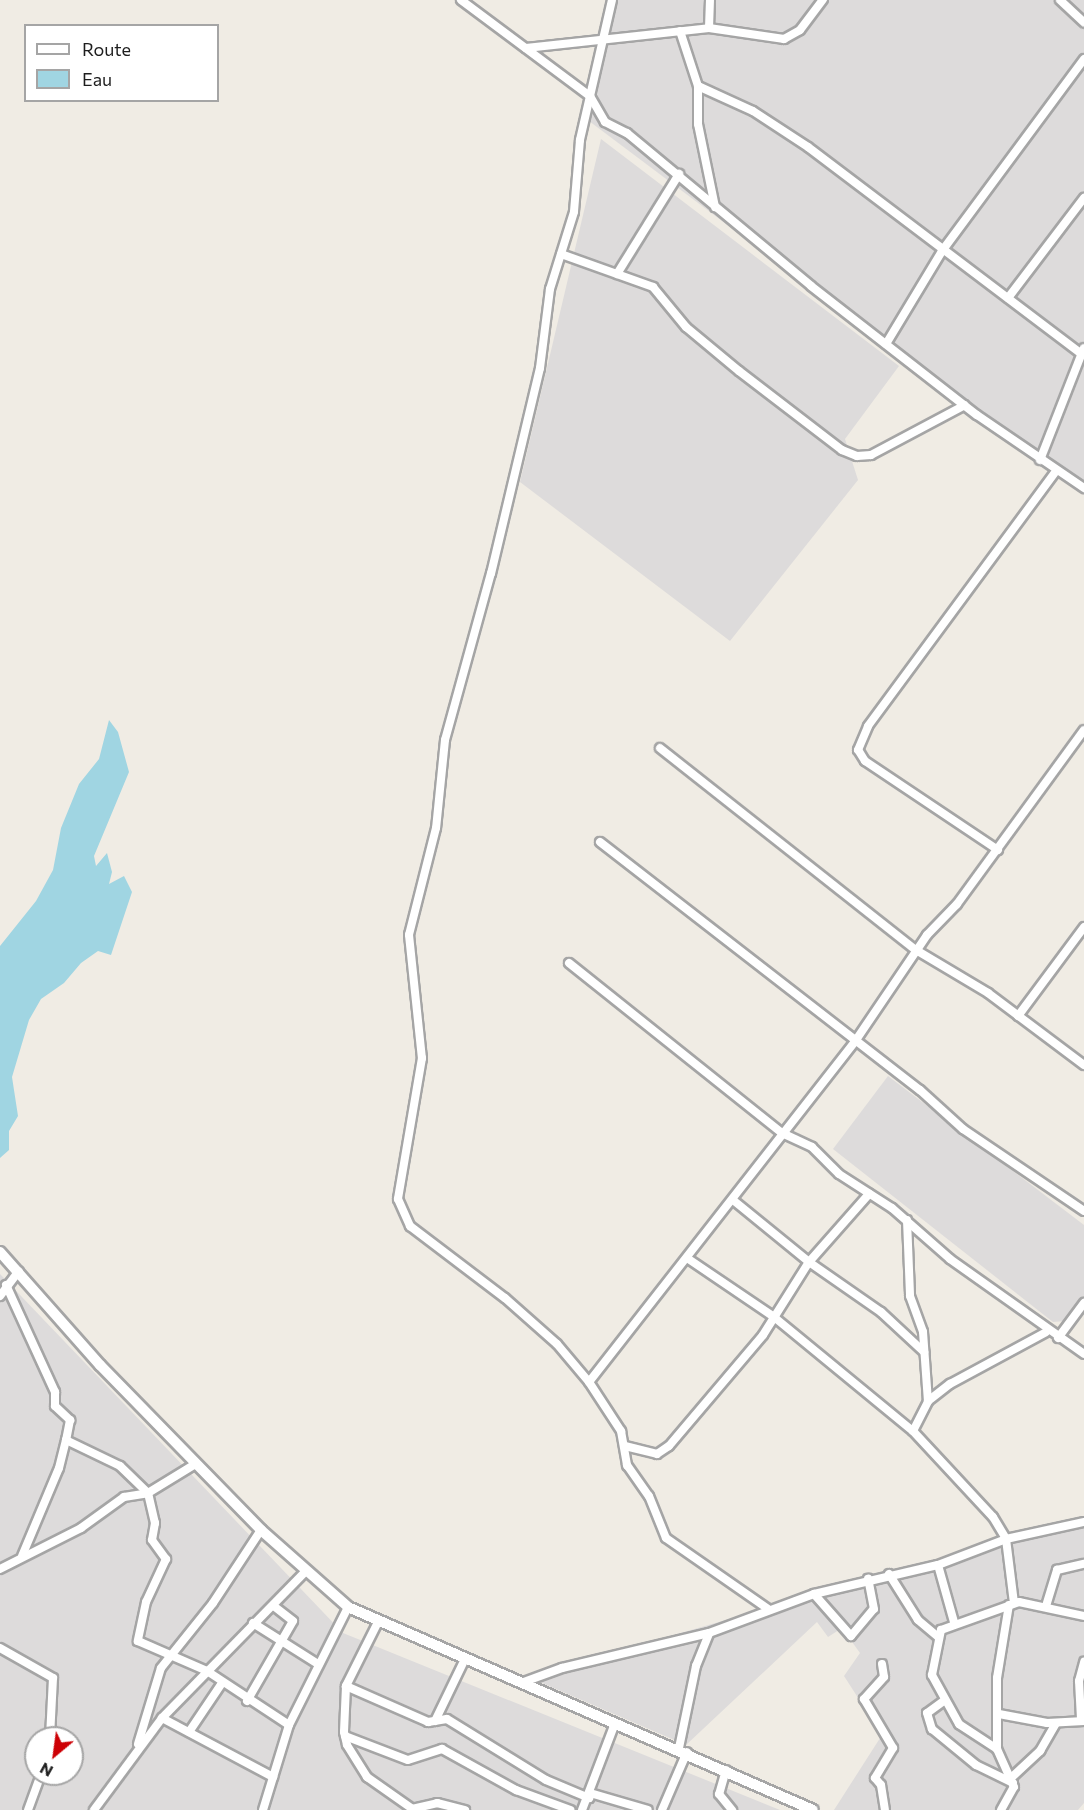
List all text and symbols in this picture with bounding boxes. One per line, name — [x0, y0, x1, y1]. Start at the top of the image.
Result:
legend — [24, 24, 219, 102]
text: Route — [82, 38, 131, 60]
text: Eau — [82, 68, 112, 90]
north arrow — [24, 1726, 84, 1786]
text: N — [36, 1759, 56, 1782]

